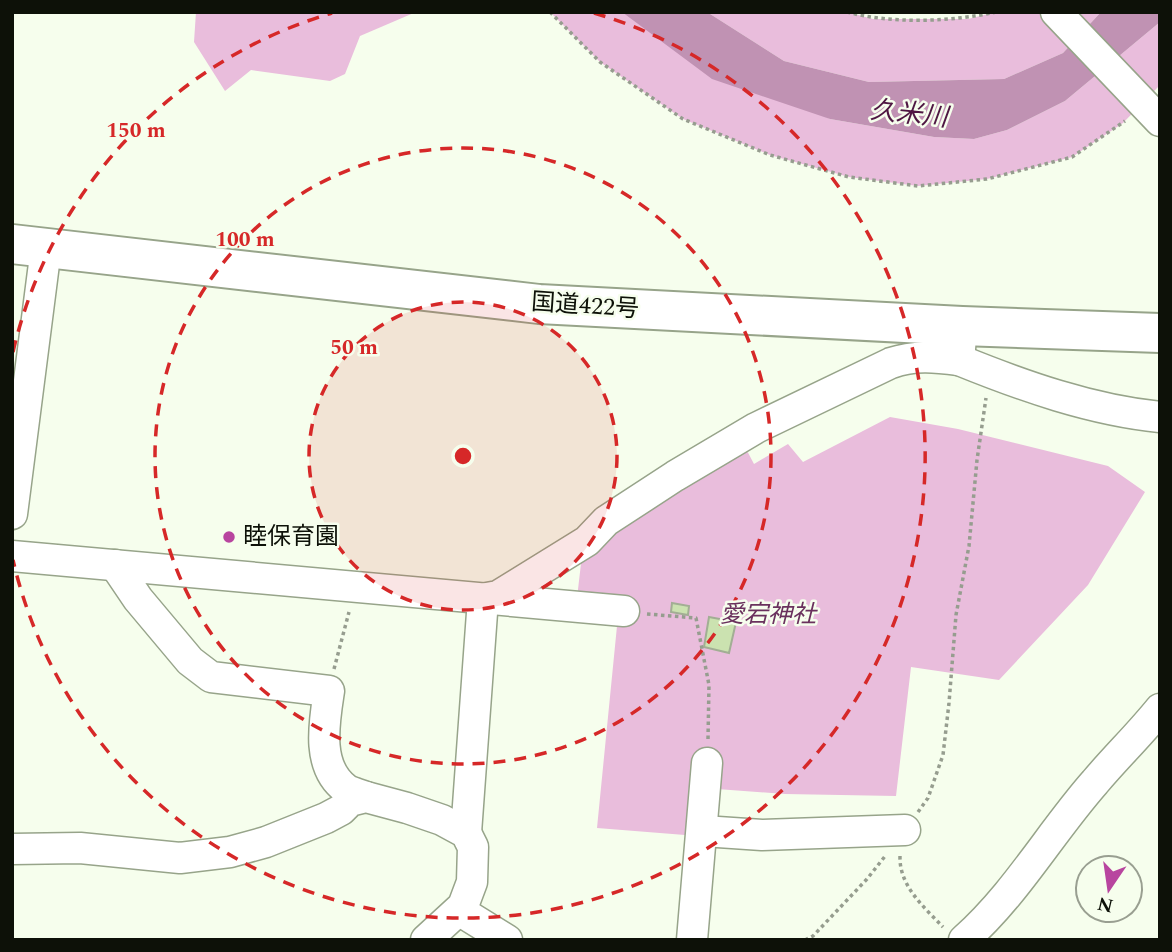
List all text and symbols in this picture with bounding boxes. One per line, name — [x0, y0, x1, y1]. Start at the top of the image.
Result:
water label: 久米川 — [868, 90, 953, 138]
text: 150 m — [106, 115, 166, 147]
text: 100 m — [215, 224, 275, 256]
street label: 国道422号 — [530, 284, 640, 328]
text: 50 m — [330, 332, 378, 364]
centre of rings — [451, 444, 475, 468]
place label: 睦保育園 — [243, 519, 339, 555]
marker: 睦保育園 — [221, 529, 237, 545]
park label: 愛宕神社 — [720, 597, 818, 633]
north arrow — [1074, 854, 1144, 924]
text: N — [1095, 888, 1116, 920]

